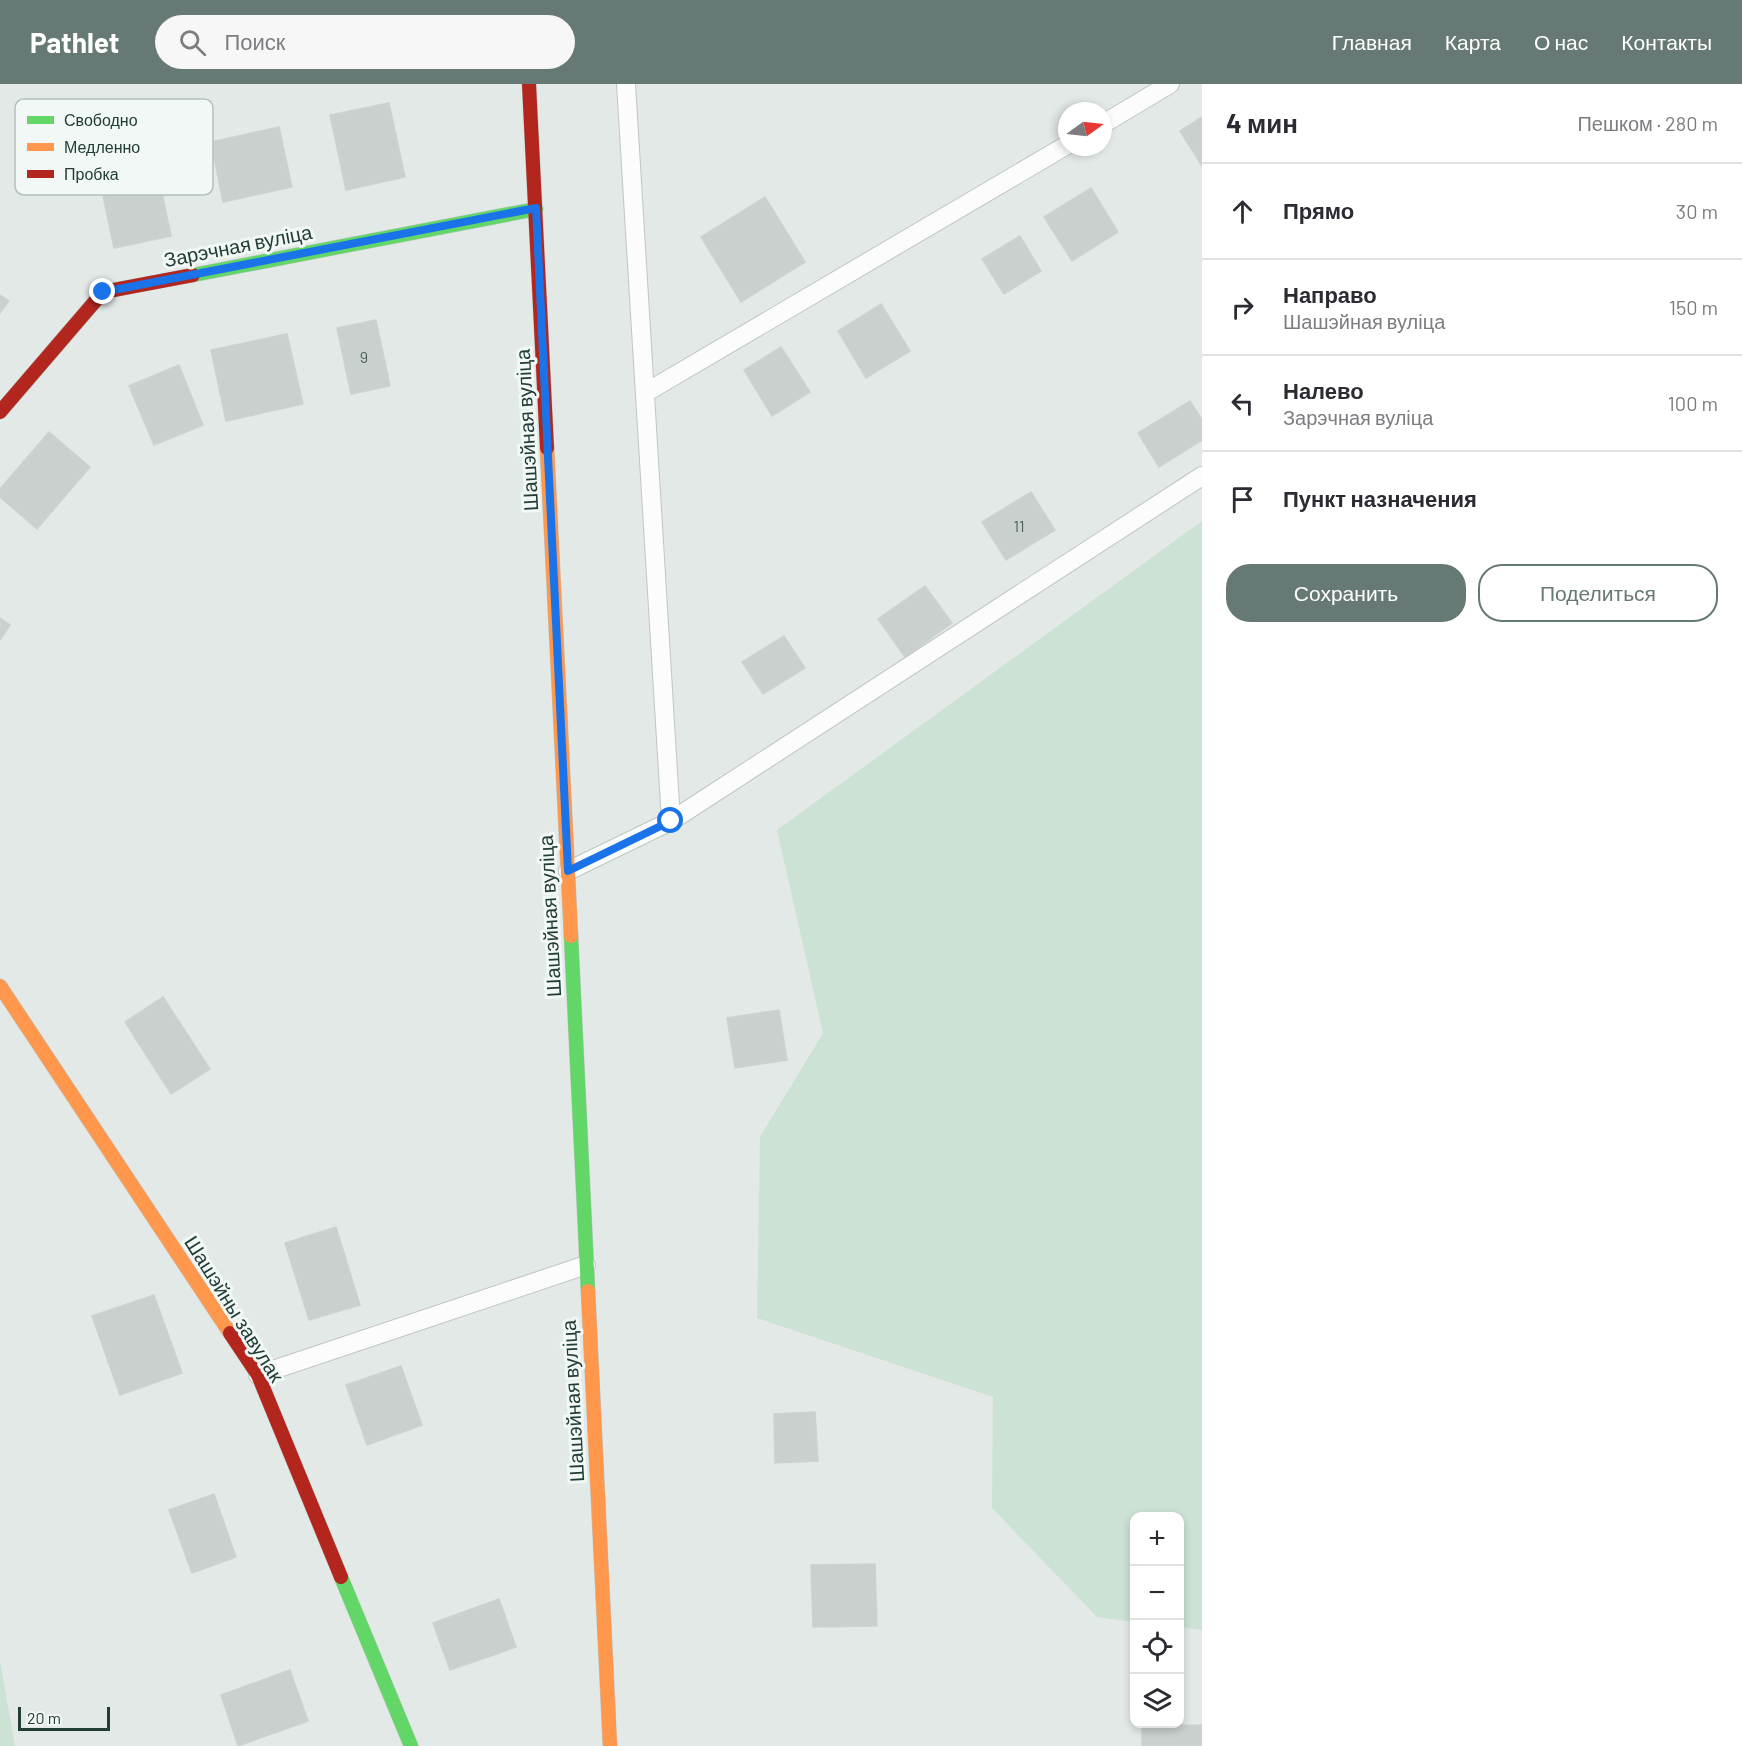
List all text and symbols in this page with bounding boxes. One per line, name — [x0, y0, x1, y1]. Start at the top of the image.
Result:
search box — [155, 15, 575, 69]
text: Pathlet — [30, 25, 119, 59]
icon: search — [176, 26, 209, 59]
text: Поиск — [224, 28, 285, 54]
text: Главная — [1332, 29, 1412, 54]
text: Карта — [1445, 29, 1501, 54]
text: О нас — [1534, 29, 1588, 54]
text: Контакты — [1621, 29, 1712, 54]
legend — [15, 99, 213, 195]
north arrow — [1058, 102, 1112, 156]
text: 4 мин — [1226, 107, 1298, 138]
text: Свободно — [64, 110, 138, 129]
text: Пешком · 280 m — [1577, 111, 1718, 135]
text: Медленно — [64, 137, 140, 156]
text: Пробка — [64, 164, 119, 183]
icon: ahead — [1226, 195, 1259, 228]
text: Прямо — [1283, 197, 1354, 223]
text: 30 m — [1676, 199, 1718, 223]
street label: Зарэчная вуліца — [162, 219, 315, 271]
route end — [89, 278, 115, 304]
text: Направо — [1283, 281, 1377, 307]
icon: right — [1226, 291, 1259, 324]
text: 150 m — [1669, 295, 1718, 319]
text: Шашэйная вуліца — [1283, 309, 1445, 333]
house number: 9 — [360, 347, 368, 366]
street label: Шашэйная вуліца — [510, 348, 542, 512]
text: Налево — [1283, 377, 1364, 403]
icon: left — [1226, 387, 1259, 420]
text: 100 m — [1668, 391, 1718, 415]
text: Зарэчная вуліца — [1283, 405, 1433, 429]
icon: arrive — [1226, 483, 1259, 516]
text: Пункт назначения — [1283, 485, 1477, 511]
house number: 11 — [1013, 516, 1025, 535]
button: Сохранить — [1226, 564, 1466, 622]
button: Поделиться — [1478, 564, 1718, 622]
route start — [657, 807, 683, 833]
street label: Шашэйная вуліца — [533, 834, 565, 998]
street label: Шашэйны завулак — [180, 1231, 290, 1386]
street label: Шашэйная вуліца — [556, 1319, 588, 1483]
map controls — [1130, 1512, 1184, 1728]
button: + — [1130, 1512, 1184, 1566]
button: − — [1130, 1566, 1184, 1620]
button: locate — [1130, 1620, 1184, 1674]
button: layers — [1130, 1674, 1184, 1728]
scale bar — [18, 1704, 110, 1732]
text: 20 m — [27, 1708, 61, 1727]

